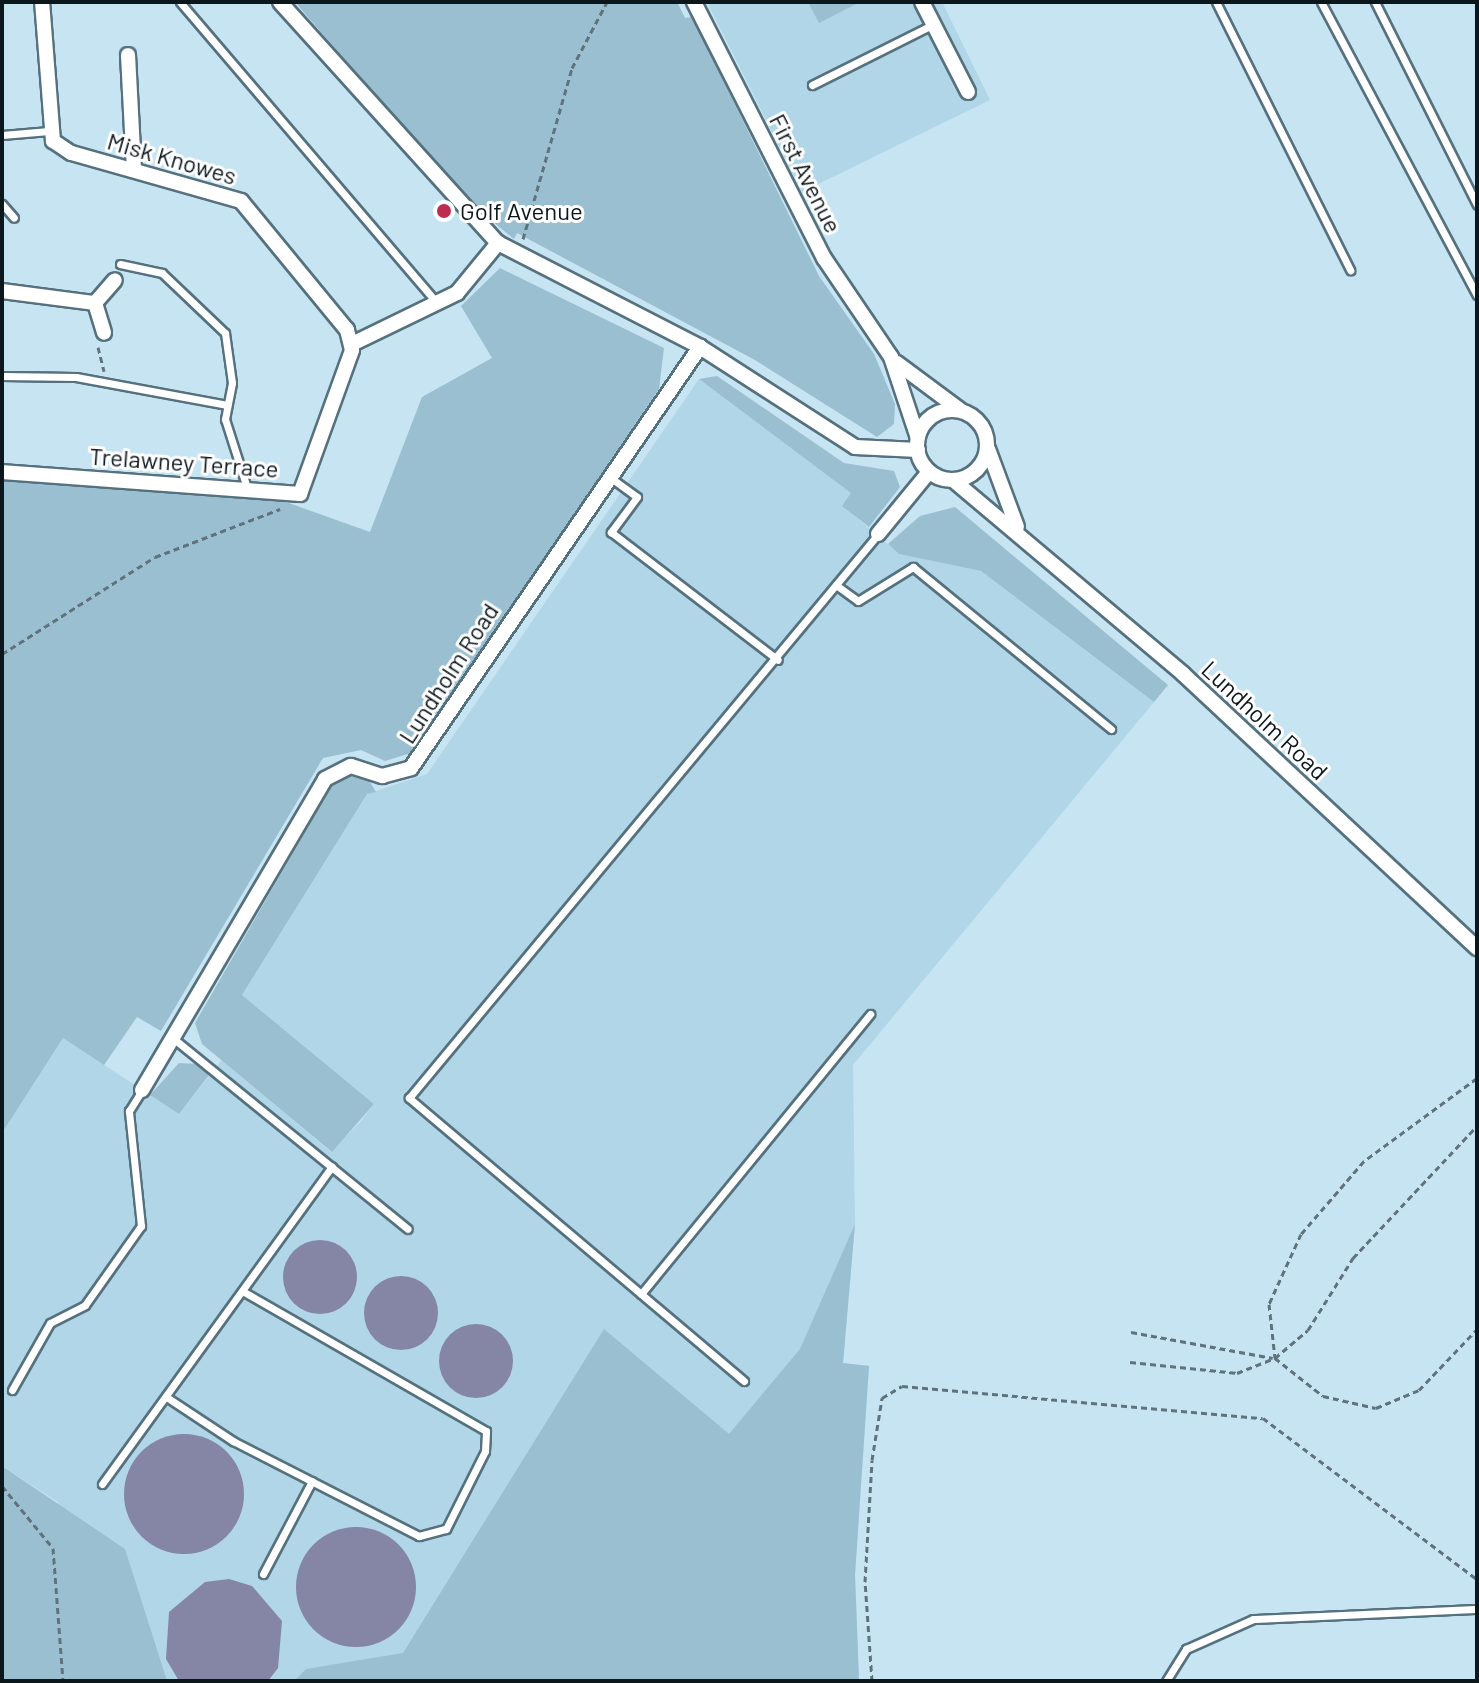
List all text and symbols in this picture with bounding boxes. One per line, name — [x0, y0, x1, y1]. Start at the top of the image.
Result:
street label: First Avenue — [764, 109, 848, 237]
street label: Misk Knowes — [104, 126, 240, 190]
place label: Golf Avenue — [460, 197, 583, 225]
marker: Golf Avenue — [435, 202, 453, 220]
street label: Trelawney Terrace — [88, 441, 280, 483]
street label: Lundholm Road — [392, 597, 504, 749]
street label: Lundholm Road — [1196, 654, 1334, 786]

